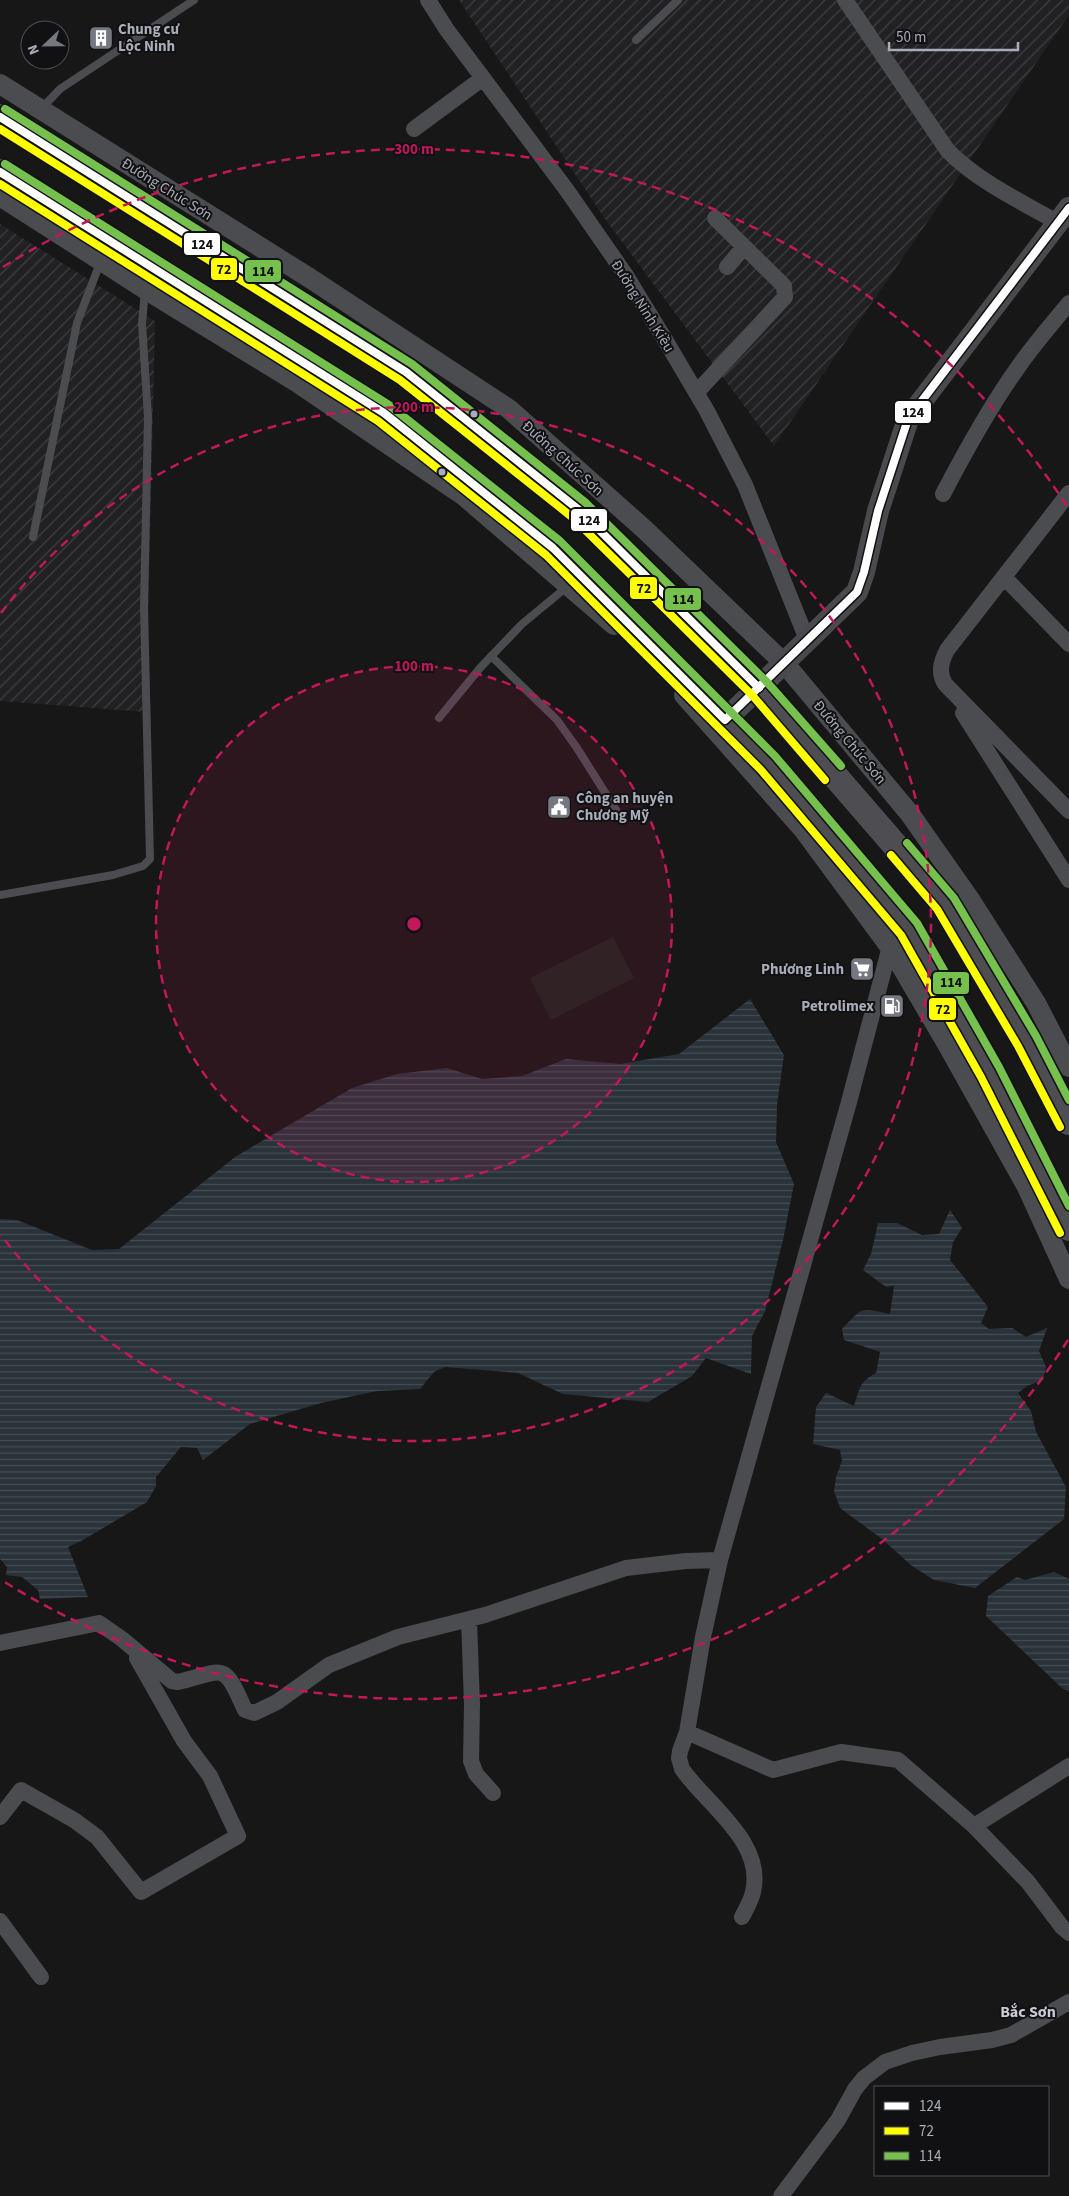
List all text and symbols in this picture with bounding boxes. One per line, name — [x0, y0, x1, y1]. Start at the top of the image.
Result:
place label: Chung cư Lộc Ninh — [118, 19, 180, 57]
north arrow — [20, 20, 70, 70]
scale bar — [889, 20, 1018, 52]
building icon: Chung cư Lộc Ninh — [88, 25, 114, 51]
text: 50 m — [896, 27, 926, 48]
text: N — [23, 41, 45, 58]
text: 300 m — [394, 139, 434, 160]
street label: Đường Chúc Sơn — [117, 153, 216, 226]
line badge: 124 — [183, 232, 221, 256]
text: 124 — [191, 235, 214, 255]
street label: Đường Ninh Kiều — [606, 256, 679, 356]
line badge: 72 — [210, 257, 238, 281]
line badge: 114 — [244, 259, 282, 283]
text: 72 — [217, 260, 231, 280]
text: 114 — [252, 262, 275, 282]
text: 200 m — [394, 397, 434, 418]
line badge: 124 — [894, 400, 932, 424]
text: 124 — [902, 403, 925, 423]
unlabelled marker — [469, 409, 479, 419]
street label: Đường Chúc Sơn — [517, 416, 608, 501]
unlabelled marker — [437, 467, 447, 477]
line badge: 124 — [570, 508, 608, 532]
text: 124 — [578, 511, 601, 531]
line badge: 72 — [629, 576, 658, 600]
text: 72 — [637, 579, 651, 599]
line badge: 114 — [664, 587, 702, 611]
text: 114 — [672, 590, 695, 610]
text: 100 m — [394, 656, 434, 677]
street label: Đường Chúc Sơn — [808, 696, 891, 789]
place label: Công an huyện Chương Mỹ — [576, 788, 673, 826]
public building icon: Công an huyện Chương Mỹ — [546, 794, 572, 820]
centre of rings — [405, 915, 423, 933]
supermarket icon: Phương Linh — [849, 956, 875, 982]
place label: Phương Linh — [761, 959, 844, 980]
line badge: 114 — [932, 971, 970, 995]
text: 114 — [940, 973, 963, 993]
fuel station icon: Petrolimex — [879, 993, 905, 1019]
place label: Petrolimex — [801, 996, 874, 1017]
line badge: 72 — [928, 997, 957, 1021]
text: 72 — [936, 1000, 950, 1020]
district label: Bắc Sơn — [1000, 2001, 1056, 2023]
legend — [874, 2086, 1049, 2176]
text: 124 — [919, 2096, 942, 2117]
text: 72 — [919, 2121, 934, 2142]
text: 114 — [919, 2146, 942, 2167]

